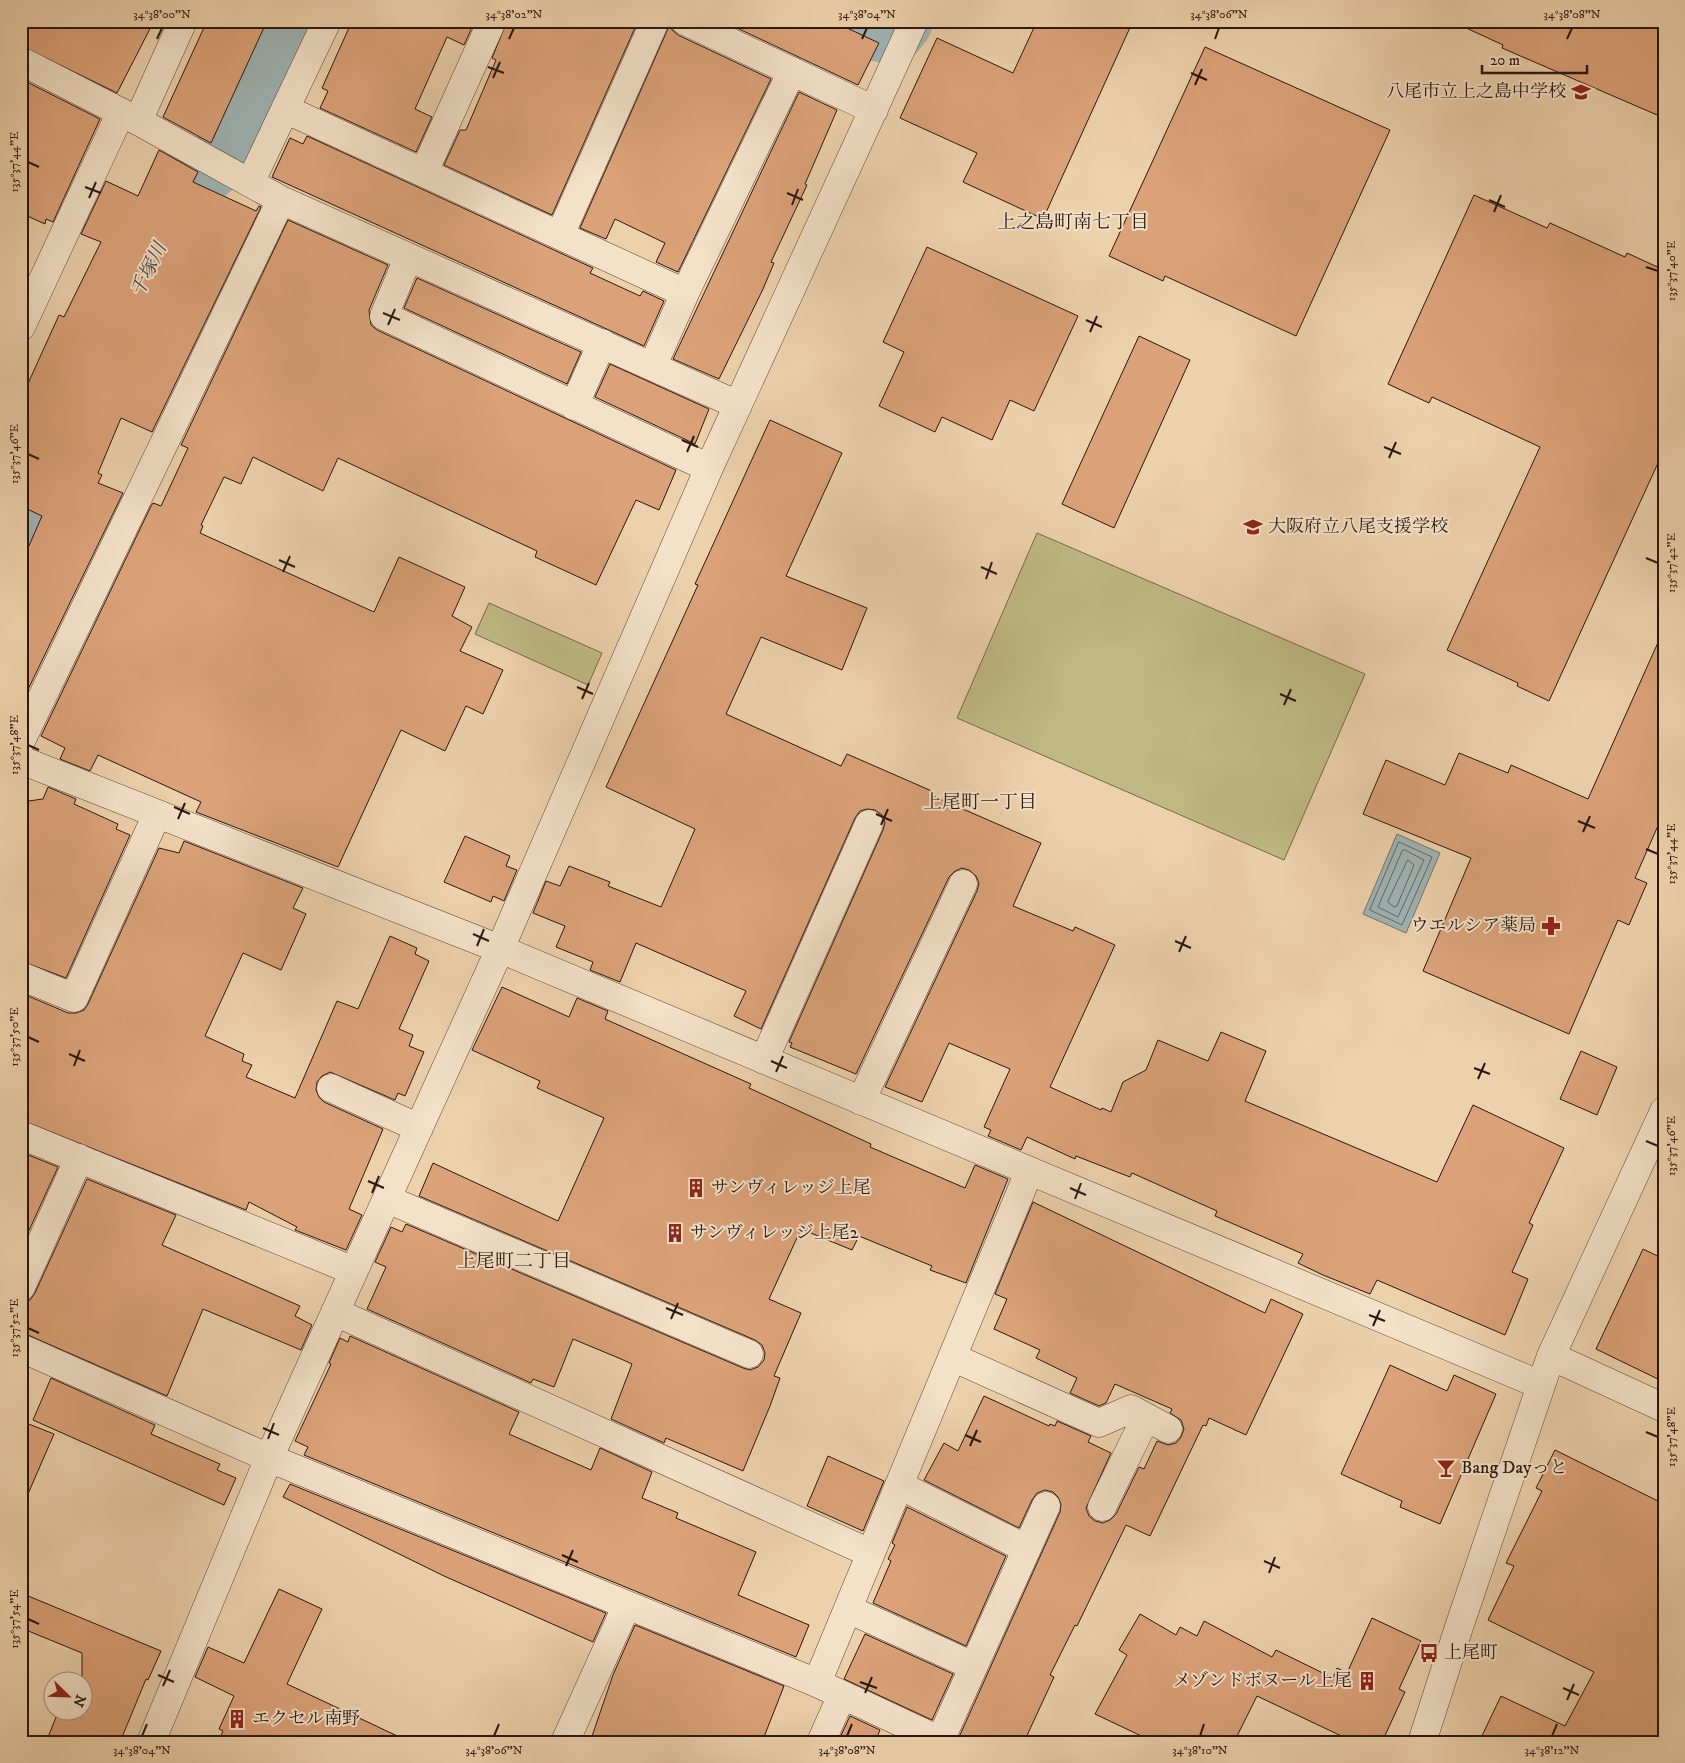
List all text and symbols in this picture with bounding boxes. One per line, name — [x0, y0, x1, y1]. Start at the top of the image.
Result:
text: 34°38'00"N — [133, 7, 191, 22]
text: 34°38'02"N — [486, 7, 543, 22]
text: 34°38'04"N — [838, 7, 896, 22]
text: 34°38'06"N — [1190, 7, 1248, 22]
text: 34°38'08"N — [1543, 7, 1601, 22]
scale bar — [1482, 42, 1588, 74]
text: 20 m — [1490, 51, 1520, 70]
place label: 八尾市立上之島中学校 — [1386, 81, 1566, 103]
school or university icon: 八尾市立上之島中学校 — [1570, 81, 1592, 103]
text: 135°37'44"E — [7, 131, 22, 192]
district label: 上之島町南七丁目 — [997, 211, 1149, 234]
water label: 千塚川 — [126, 238, 173, 301]
text: 135°37'40"E — [1664, 240, 1679, 301]
text: 135°37'46"E — [7, 423, 22, 484]
school or university icon: 大阪府立八尾支援学校 — [1242, 516, 1264, 538]
place label: 大阪府立八尾支援学校 — [1268, 516, 1448, 538]
text: 135°37'42"E — [1664, 533, 1679, 593]
text: 135°37'48"E — [7, 715, 22, 775]
district label: 上尾町一丁目 — [923, 791, 1037, 814]
text: 135°37'44"E — [1664, 823, 1679, 884]
place label: ウエルシア薬局 — [1410, 915, 1536, 937]
pharmacy icon: ウエルシア薬局 — [1540, 915, 1562, 937]
text: 135°37'50"E — [7, 1007, 22, 1067]
text: 135°37'46"E — [1664, 1115, 1679, 1176]
building icon: サンヴィレッジ上尾 — [685, 1177, 707, 1199]
place label: サンヴィレッジ上尾 — [711, 1177, 871, 1199]
building icon: サンヴィレッジ上尾2 — [664, 1222, 686, 1244]
place label: サンヴィレッジ上尾2 — [690, 1222, 859, 1244]
district label: 上尾町二丁目 — [457, 1250, 571, 1273]
text: 135°37'52"E — [7, 1298, 22, 1357]
text: 135°37'48"E — [1664, 1407, 1679, 1467]
bar icon: Bang Dayっと — [1435, 1457, 1457, 1479]
place label: Bang Dayっと — [1461, 1457, 1568, 1479]
text: 135°37'54"E — [7, 1589, 22, 1649]
bus stop icon: 上尾町 — [1418, 1642, 1440, 1664]
place label: 上尾町 — [1444, 1642, 1498, 1664]
north arrow — [42, 1670, 92, 1720]
place label: メゾンドボヌール上尾 — [1173, 1670, 1352, 1692]
building icon: メゾンドボヌール上尾 — [1356, 1670, 1378, 1692]
text: N — [68, 1692, 90, 1710]
building icon: エクセル南野 — [226, 1708, 248, 1730]
place label: エクセル南野 — [252, 1708, 360, 1730]
text: 34°38'04"N — [113, 1743, 171, 1758]
text: 34°38'06"N — [465, 1743, 523, 1758]
text: 34°38'08"N — [818, 1743, 876, 1758]
text: 34°38'10"N — [1172, 1743, 1228, 1758]
text: 34°38'12"N — [1525, 1743, 1580, 1758]

